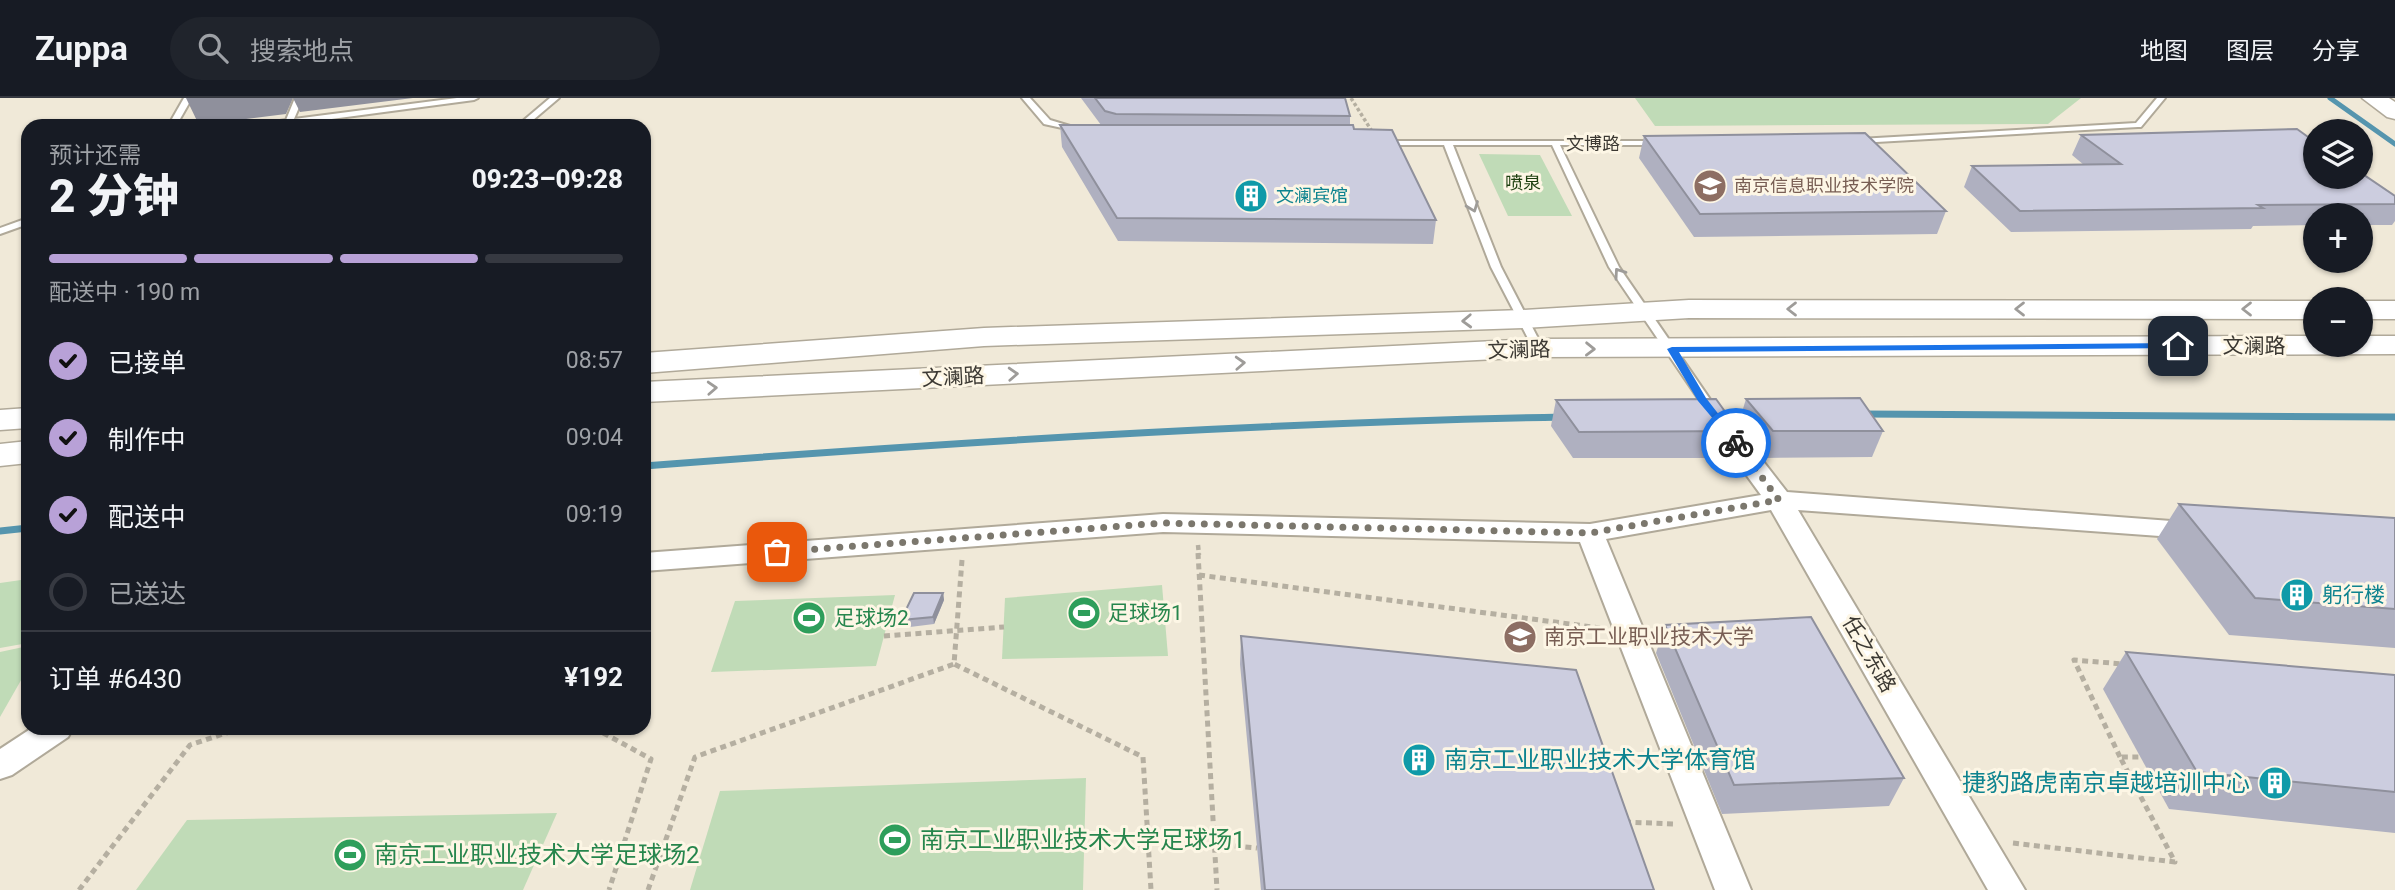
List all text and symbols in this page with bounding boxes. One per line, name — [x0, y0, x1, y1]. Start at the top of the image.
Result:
search box — [170, 17, 660, 80]
text: Zuppa — [35, 29, 128, 68]
icon: search — [194, 29, 232, 67]
text: 搜索地点 — [250, 36, 354, 66]
text: 地图 — [2140, 37, 2188, 65]
text: 图层 — [2226, 37, 2274, 65]
text: 分享 — [2312, 37, 2360, 65]
map controls — [2303, 119, 2373, 357]
button: layers — [2303, 119, 2373, 189]
street label: 文博路 — [1566, 133, 1620, 154]
text: 预计还需 — [49, 142, 141, 169]
text: 09:23–09:28 — [472, 164, 623, 194]
school or university icon: 南京信息职业技术学院 — [1691, 167, 1729, 205]
text: 2 分钟 — [49, 169, 179, 223]
park label: 喷泉 — [1505, 172, 1541, 193]
place label: 南京信息职业技术学院 — [1734, 175, 1914, 196]
building icon: 文澜宾馆 — [1232, 177, 1270, 215]
place label: 文澜宾馆 — [1276, 185, 1348, 206]
one-way arrow — [1465, 201, 1479, 213]
button: + — [2303, 203, 2373, 273]
one-way arrow — [1615, 268, 1628, 281]
text: 配送中 · 190 m — [49, 279, 200, 306]
button: − — [2303, 287, 2373, 357]
one-way arrow — [1786, 301, 1797, 317]
one-way arrow — [2014, 301, 2024, 317]
one-way arrow — [2241, 301, 2252, 317]
one-way arrow — [1461, 313, 1472, 328]
pin — [2148, 316, 2208, 376]
icon: home — [2159, 327, 2197, 365]
street label: 文澜路 — [2223, 334, 2286, 358]
street label: 文澜路 — [1487, 337, 1551, 363]
one-way arrow — [1585, 341, 1595, 357]
icon: check — [49, 342, 87, 380]
text: 08:57 — [566, 347, 623, 374]
text: 已接单 — [108, 348, 186, 378]
one-way arrow — [1235, 355, 1246, 370]
street label: 文澜路 — [921, 363, 985, 391]
one-way arrow — [1008, 366, 1019, 381]
one-way arrow — [707, 381, 718, 396]
courier — [1701, 408, 1771, 478]
icon: check — [49, 419, 87, 457]
text: 09:04 — [566, 424, 623, 451]
icon: bike — [1717, 424, 1755, 462]
text: 制作中 — [108, 425, 186, 455]
icon: check — [49, 496, 87, 534]
text: 09:19 — [566, 501, 623, 528]
text: 配送中 — [108, 502, 186, 532]
pin — [747, 522, 807, 582]
icon: bag — [758, 533, 796, 571]
building icon: 躬行楼 — [2278, 576, 2316, 614]
text: 已送达 — [108, 579, 186, 609]
place label: 躬行楼 — [2322, 583, 2385, 607]
sports icon: 足球场1 — [1065, 594, 1103, 632]
sports icon: 足球场2 — [790, 599, 828, 637]
place label: 足球场1 — [1108, 601, 1183, 625]
place label: 足球场2 — [834, 606, 909, 630]
street label: 任之东路 — [1838, 612, 1900, 696]
school or university icon: 南京工业职业技术大学 — [1501, 618, 1539, 656]
place label: 南京工业职业技术大学 — [1544, 625, 1754, 649]
text: ¥192 — [564, 662, 623, 692]
text: 订单 #6430 — [49, 664, 182, 694]
building icon: 南京工业职业技术大学体育馆 — [1400, 741, 1438, 779]
place label: 南京工业职业技术大学体育馆 — [1444, 746, 1756, 774]
building icon: 捷豹路虎南京卓越培训中心 — [2256, 764, 2294, 802]
place label: 捷豹路虎南京卓越培训中心 — [1962, 769, 2250, 797]
sports icon: 南京工业职业技术大学足球场1 — [876, 821, 914, 859]
place label: 南京工业职业技术大学足球场1 — [920, 826, 1246, 854]
sports icon: 南京工业职业技术大学足球场2 — [331, 836, 369, 874]
place label: 南京工业职业技术大学足球场2 — [374, 841, 700, 869]

